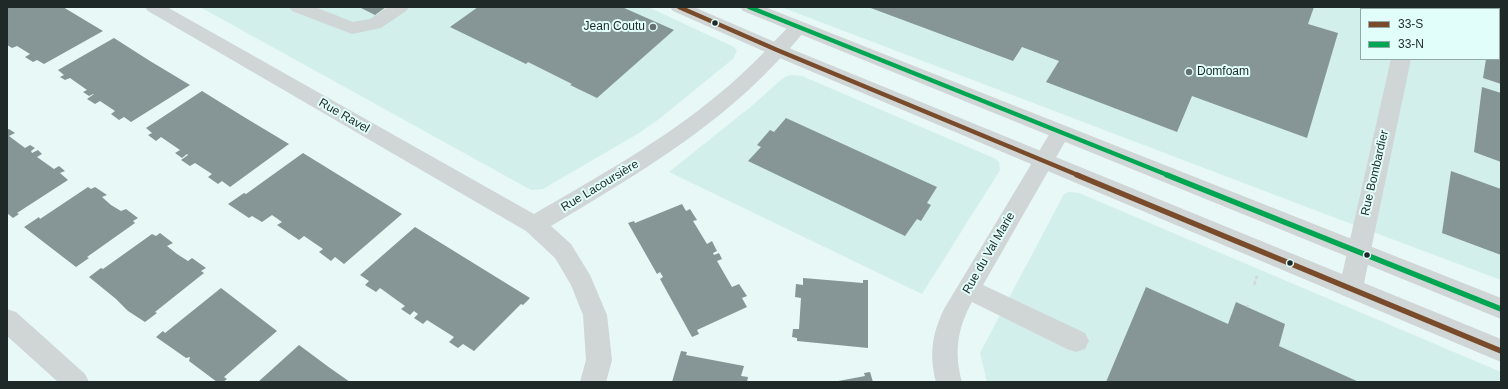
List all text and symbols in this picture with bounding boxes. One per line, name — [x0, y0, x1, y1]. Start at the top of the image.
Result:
legend — [1360, 8, 1500, 60]
text: 33-S — [1398, 17, 1423, 31]
unlabelled marker — [710, 18, 720, 28]
place label: Jean Coutu — [584, 20, 645, 34]
marker: Jean Coutu — [648, 22, 658, 32]
text: 33-N — [1398, 37, 1424, 51]
place label: Domfoam — [1197, 65, 1249, 79]
marker: Domfoam — [1184, 67, 1194, 77]
street label: Rue Ravel — [316, 96, 372, 136]
street label: Rue Bombardier — [1358, 129, 1392, 217]
street label: Rue Lacoursière — [559, 157, 641, 215]
street label: Rue du Val Marie — [960, 210, 1018, 296]
unlabelled marker — [1362, 250, 1372, 260]
unlabelled marker — [1285, 258, 1295, 268]

